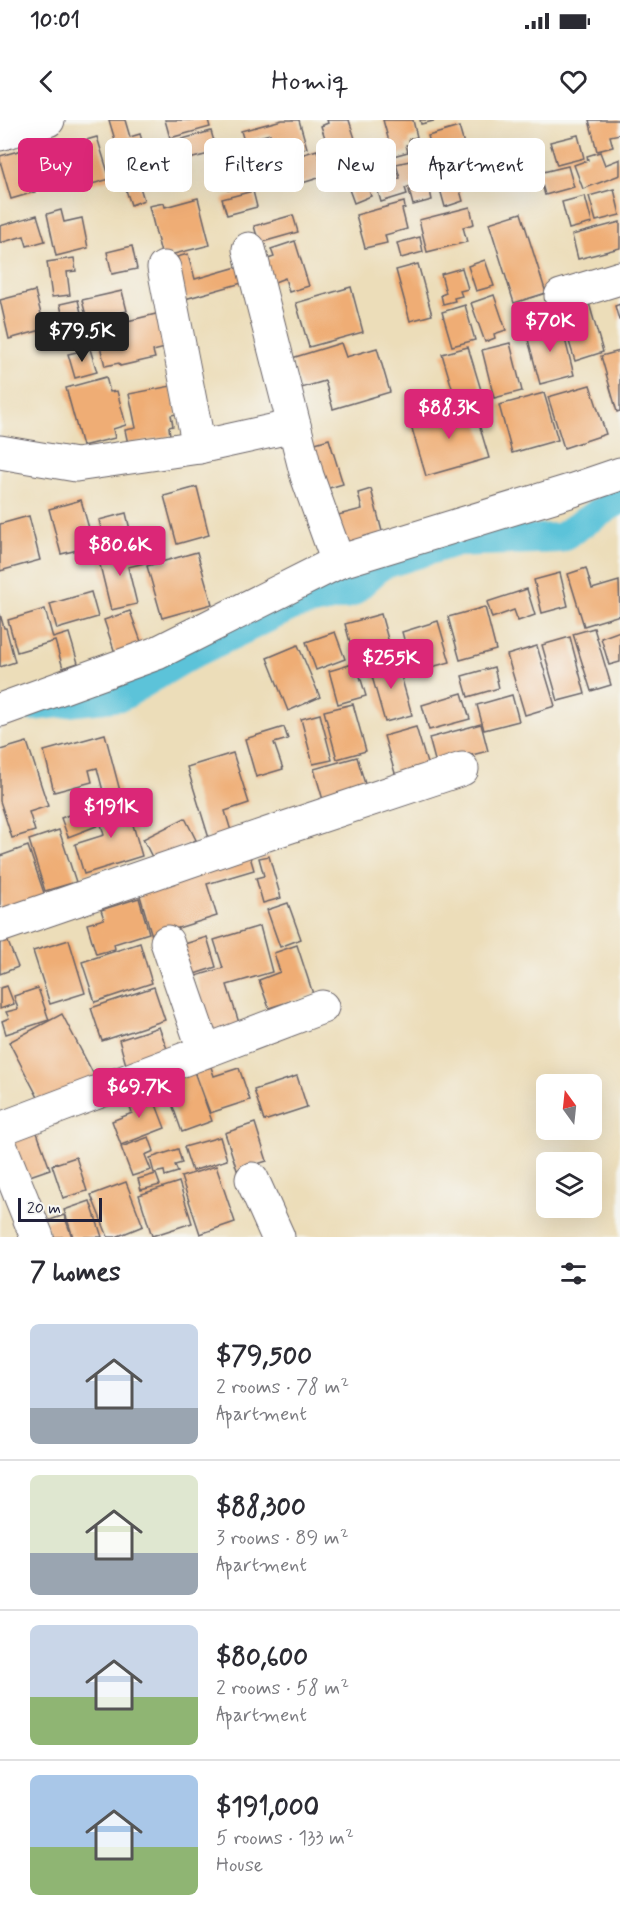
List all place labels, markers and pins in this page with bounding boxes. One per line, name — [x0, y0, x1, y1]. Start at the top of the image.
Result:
pin: $70K — [514, 302, 586, 353]
pin: $79.5K — [33, 312, 131, 363]
pin: $88.3K — [400, 389, 498, 440]
pin: $80.6K — [71, 526, 169, 577]
pin: $255K — [349, 639, 433, 690]
pin: $191K — [69, 788, 153, 839]
pin: $69.7K — [90, 1068, 188, 1119]

